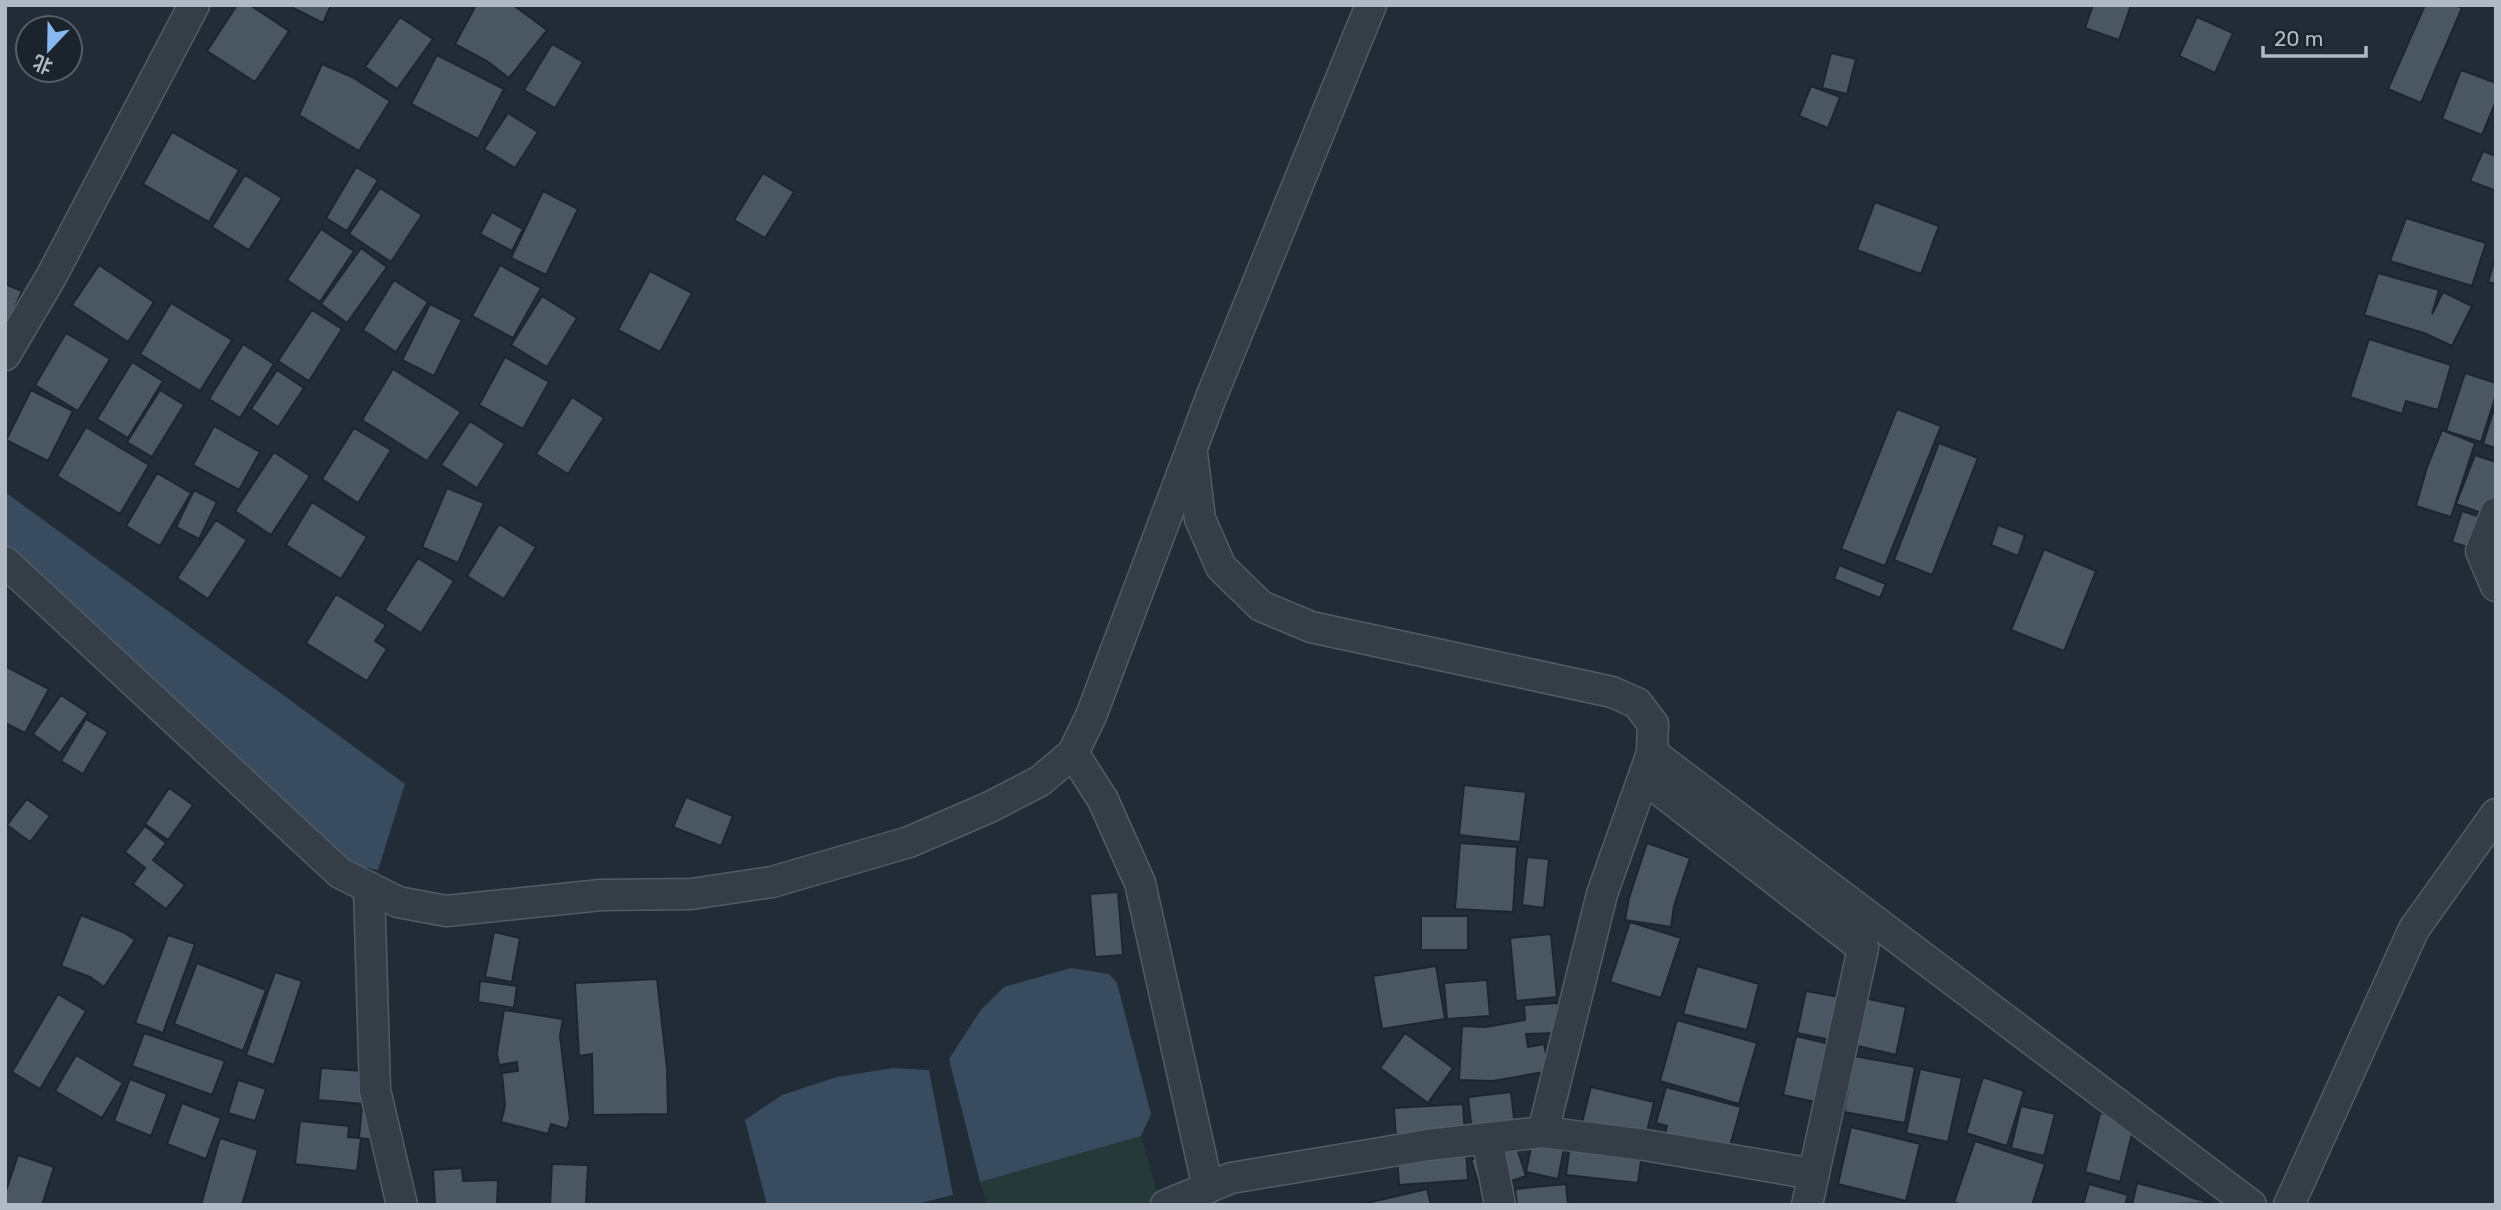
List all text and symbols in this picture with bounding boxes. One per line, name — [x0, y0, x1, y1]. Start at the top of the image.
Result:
north arrow — [14, 14, 84, 84]
scale bar — [2263, 14, 2366, 58]
text: 20 m — [2274, 26, 2323, 51]
text: 北 — [30, 50, 56, 79]

